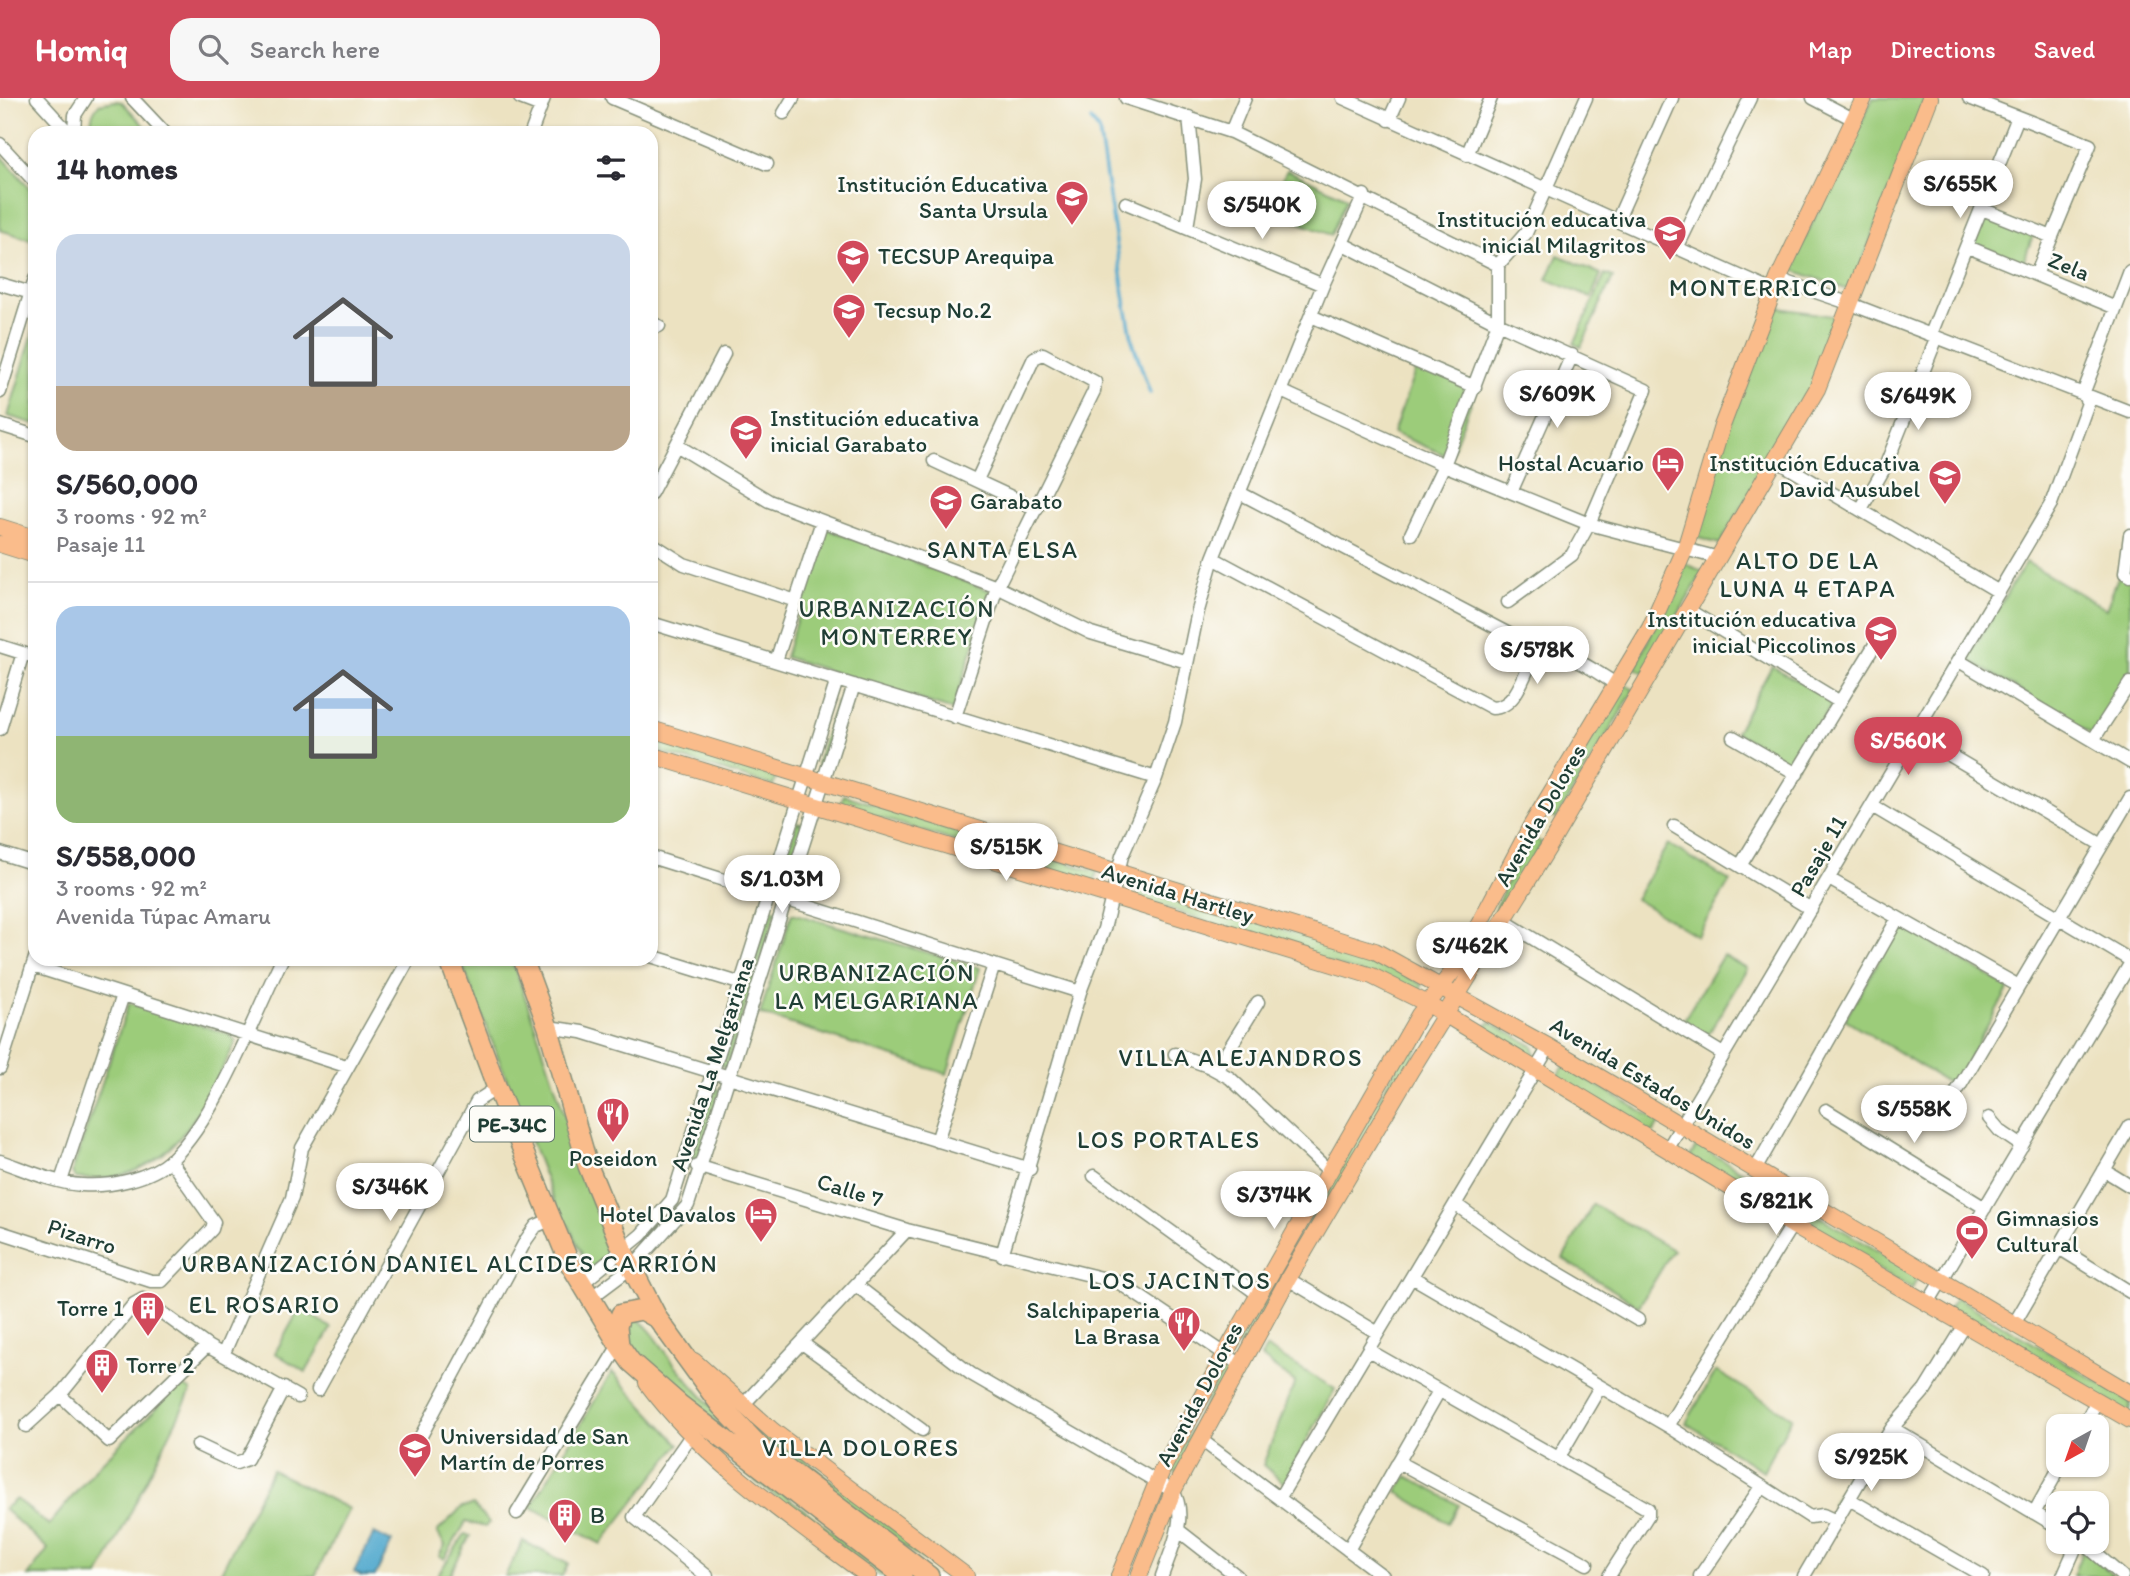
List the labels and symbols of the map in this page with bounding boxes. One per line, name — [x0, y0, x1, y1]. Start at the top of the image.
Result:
pin: S/655K — [1903, 160, 2017, 220]
place label: Institución Educativa Santa Ursula — [837, 170, 1048, 224]
school or university icon: Institución Educativa Santa Ursula — [1053, 178, 1091, 227]
pin: S/540K — [1205, 181, 1319, 241]
place label: Institución educativa inicial Milagritos — [1437, 205, 1646, 259]
school or university icon: Institución educativa inicial Milagritos — [1651, 213, 1689, 262]
school or university icon: TECSUP Arequipa — [834, 237, 872, 286]
place label: TECSUP Arequipa — [878, 242, 1054, 270]
street label: Zela — [2044, 245, 2094, 287]
district label: MONTERRICO — [1669, 273, 1839, 302]
school or university icon: Tecsup No.2 — [830, 291, 868, 340]
place label: Tecsup No.2 — [874, 296, 991, 324]
pin: S/609K — [1500, 370, 1614, 430]
pin: S/649K — [1861, 372, 1975, 432]
place label: Institución educativa inicial Garabato — [770, 404, 979, 458]
school or university icon: Institución educativa inicial Garabato — [727, 412, 765, 461]
hotel icon: Hostal Acuario — [1649, 444, 1687, 493]
place label: Hostal Acuario — [1498, 449, 1644, 477]
place label: Institución Educativa David Ausubel — [1709, 449, 1920, 503]
school or university icon: Institución Educativa David Ausubel — [1926, 457, 1964, 506]
school or university icon: Garabato — [927, 482, 965, 531]
place label: Garabato — [970, 487, 1063, 515]
district label: SANTA ELSA — [927, 535, 1079, 564]
district label: ALTO DE LA LUNA 4 ETAPA — [1719, 546, 1897, 603]
district label: URBANIZACIÓN MONTERREY — [798, 594, 996, 651]
place label: Institución educativa inicial Piccolinos — [1647, 605, 1856, 659]
school or university icon: Institución educativa inicial Piccolinos — [1862, 613, 1900, 662]
pin: S/578K — [1480, 626, 1594, 686]
pin: S/560K — [1851, 718, 1965, 777]
street label: Avenida Dolores — [1488, 739, 1592, 891]
street label: Pasaje 11 — [1784, 810, 1853, 902]
pin: S/515K — [949, 824, 1063, 883]
pin: S/1.03M — [717, 856, 847, 915]
street label: Avenida Hartley — [1099, 857, 1258, 929]
pin: S/462K — [1413, 922, 1527, 982]
street label: Avenida La Melgariana — [664, 953, 760, 1175]
district label: URBANIZACIÓN LA MELGARIANA — [774, 958, 980, 1015]
street label: Avenida Estados Unidos — [1545, 1011, 1761, 1155]
district label: VILLA ALEJANDROS — [1119, 1043, 1363, 1072]
pin: S/558K — [1857, 1086, 1971, 1145]
restaurant icon: Poseidon — [594, 1095, 632, 1144]
road number: PE-34C — [470, 1107, 554, 1142]
district label: LOS PORTALES — [1077, 1125, 1261, 1154]
place label: Poseidon — [569, 1144, 657, 1172]
pin: S/346K — [333, 1164, 447, 1223]
street label: Calle 7 — [814, 1167, 886, 1213]
pin: S/374K — [1217, 1172, 1331, 1231]
pin: S/821K — [1719, 1178, 1833, 1237]
hotel icon: Hotel Davalos — [742, 1195, 780, 1244]
place label: Hotel Davalos — [600, 1200, 736, 1228]
place label: Gimnasios Cultural — [1996, 1204, 2099, 1258]
street label: Pizarro — [44, 1212, 120, 1260]
sports icon: Gimnasios Cultural — [1953, 1212, 1991, 1261]
district label: URBANIZACIÓN DANIEL ALCIDES CARRIÓN — [181, 1249, 719, 1278]
district label: LOS JACINTOS — [1088, 1266, 1272, 1295]
building icon: Torre 1 — [129, 1289, 167, 1338]
district label: EL ROSARIO — [189, 1290, 341, 1319]
place label: Torre 1 — [57, 1294, 124, 1322]
place label: Salchipaperia La Brasa — [1027, 1296, 1160, 1350]
restaurant icon: Salchipaperia La Brasa — [1165, 1304, 1203, 1353]
street label: Avenida Dolores — [1149, 1317, 1249, 1471]
building icon: Torre 2 — [83, 1346, 121, 1395]
place label: Torre 2 — [126, 1351, 194, 1379]
north arrow — [2046, 1414, 2109, 1477]
place label: Universidad de San Martín de Porres — [440, 1422, 629, 1476]
school or university icon: Universidad de San Martín de Porres — [396, 1430, 434, 1479]
district label: VILLA DOLORES — [762, 1433, 960, 1462]
pin: S/925K — [1814, 1434, 1928, 1493]
building icon: B — [546, 1496, 584, 1545]
place label: B — [590, 1501, 605, 1529]

